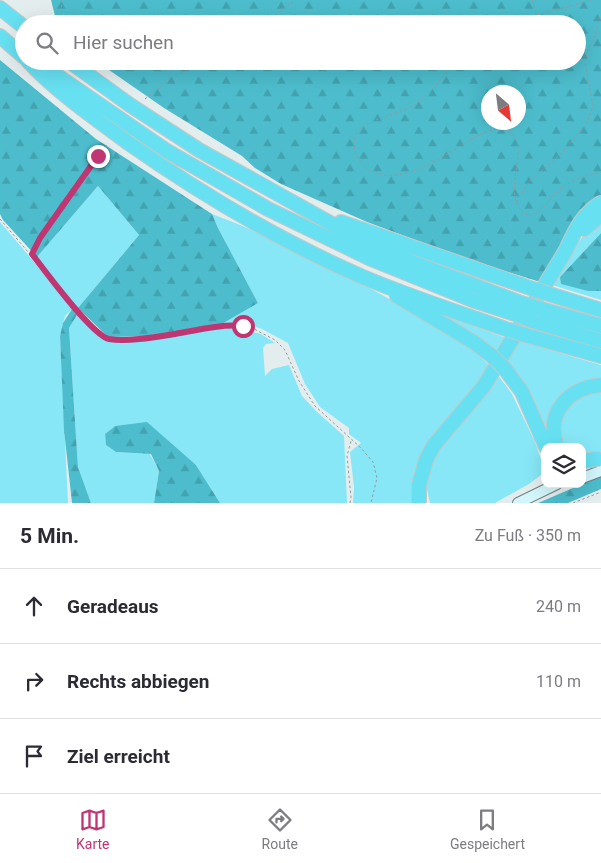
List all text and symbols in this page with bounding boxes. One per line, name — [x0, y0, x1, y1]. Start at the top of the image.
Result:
search box — [15, 15, 586, 70]
icon: search — [33, 29, 61, 57]
text: Hier suchen — [73, 31, 174, 54]
north arrow — [481, 85, 526, 130]
route end — [87, 145, 110, 168]
route start — [232, 315, 255, 338]
map controls — [541, 443, 586, 488]
button: layers — [541, 443, 586, 488]
text: 5 Min. — [20, 524, 79, 548]
text: Zu Fuß · 350 m — [475, 526, 581, 545]
icon: ahead — [20, 592, 48, 620]
text: Geradeaus — [67, 595, 159, 618]
text: 240 m — [536, 597, 581, 616]
icon: right — [20, 667, 48, 695]
text: Rechts abbiegen — [67, 670, 209, 693]
text: 110 m — [536, 672, 581, 691]
icon: arrive — [20, 742, 48, 770]
text: Ziel erreicht — [67, 745, 170, 768]
tab: Karte — [76, 806, 110, 852]
tab: Route — [262, 806, 298, 852]
tab: Gespeichert — [450, 806, 525, 852]

